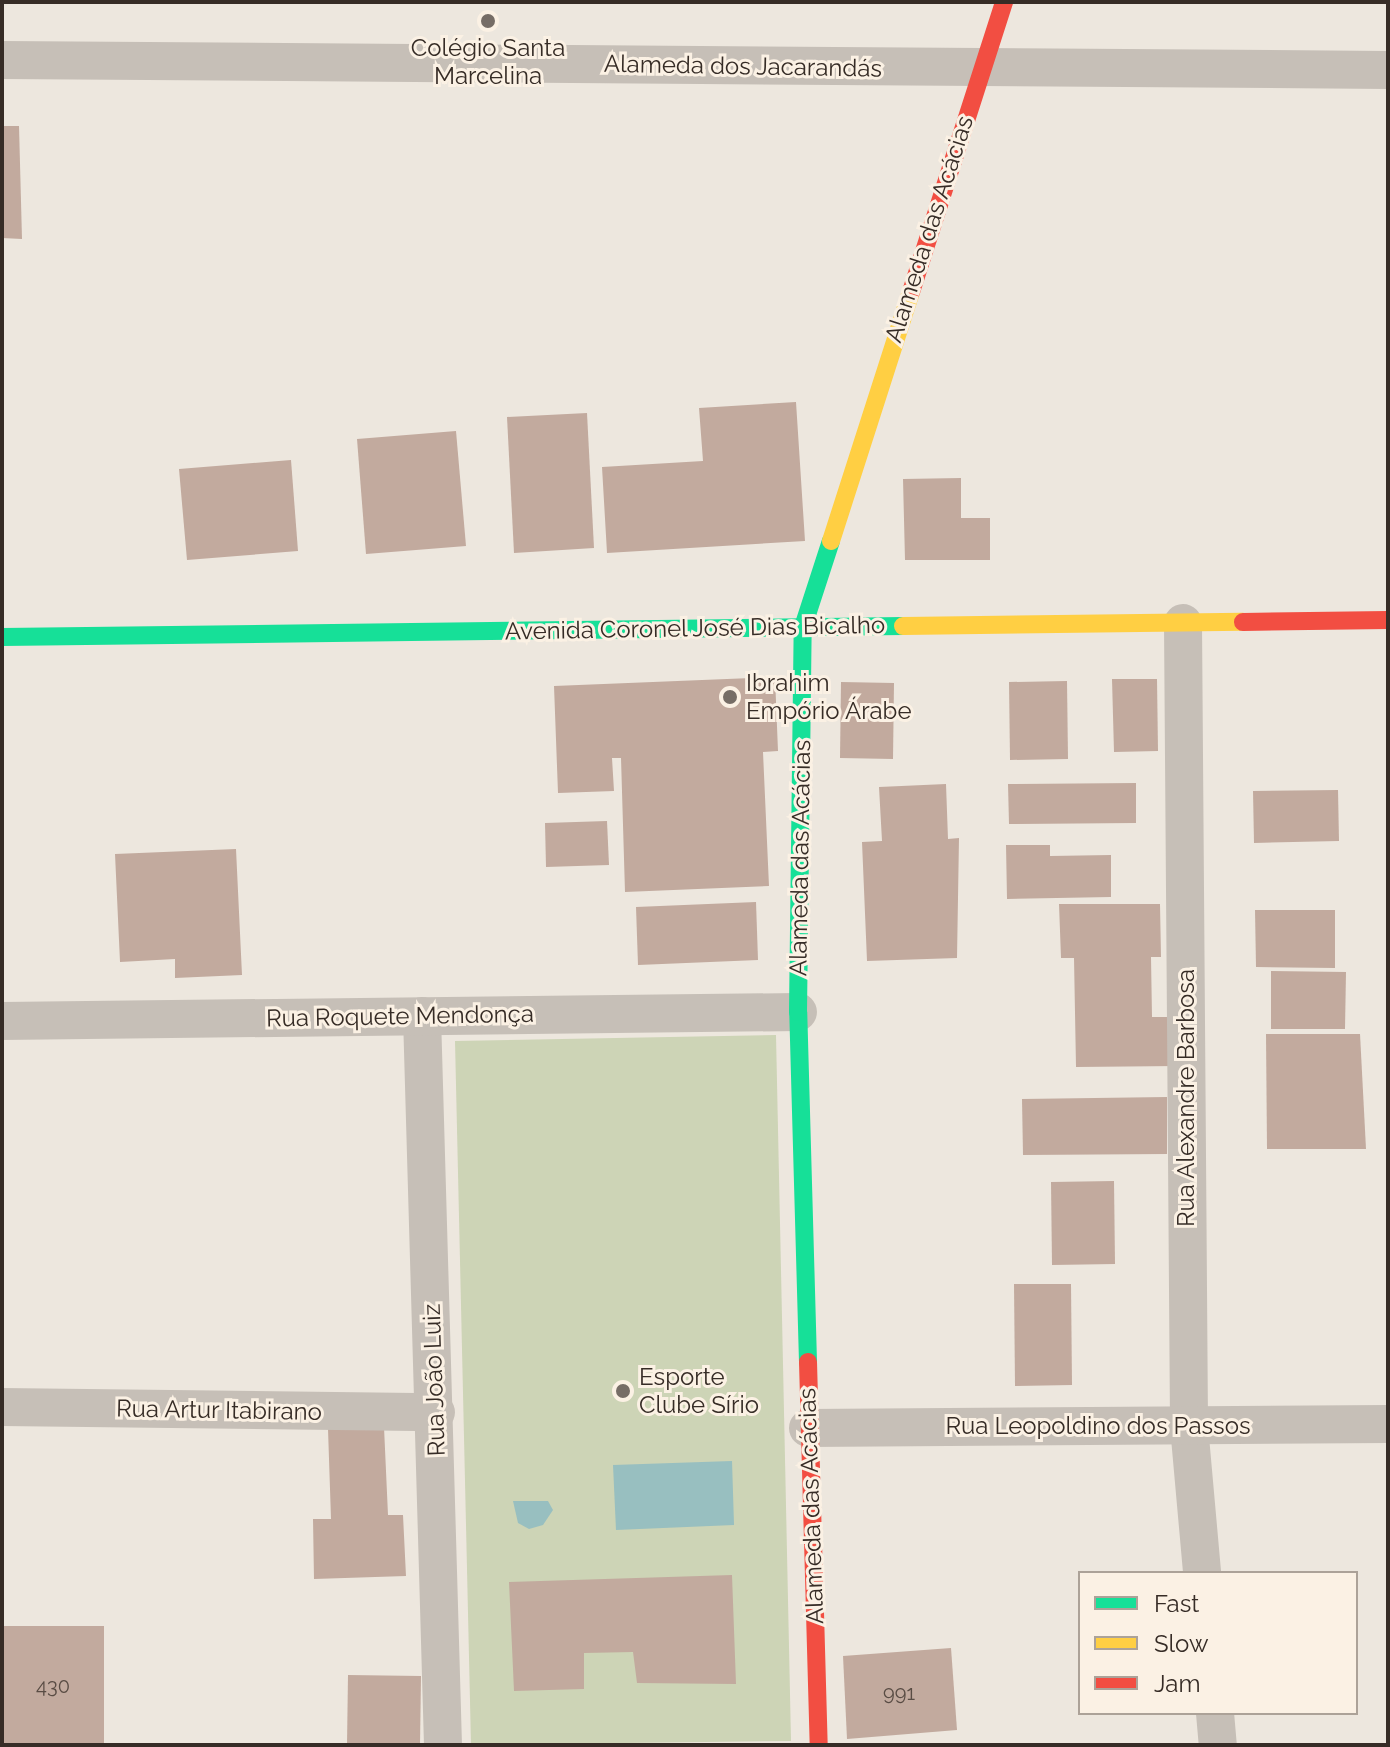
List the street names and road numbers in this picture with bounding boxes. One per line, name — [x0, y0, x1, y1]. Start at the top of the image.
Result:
street label: Alameda dos Jacarandás — [603, 49, 883, 83]
street label: Alameda das Acácias — [879, 112, 979, 346]
street label: Avenida Coronel José Dias Bicalho — [504, 610, 886, 646]
street label: Alameda das Acácias — [784, 739, 816, 977]
street label: Rua Alexandre Barbosa — [1172, 969, 1200, 1227]
street label: Rua Roquete Mendonça — [266, 999, 534, 1033]
street label: Rua João Luiz — [417, 1303, 451, 1457]
street label: Alameda das Acácias — [792, 1387, 830, 1625]
street label: Rua Artur Itabirano — [115, 1394, 323, 1426]
street label: Rua Leopoldino dos Passos — [945, 1412, 1251, 1440]

